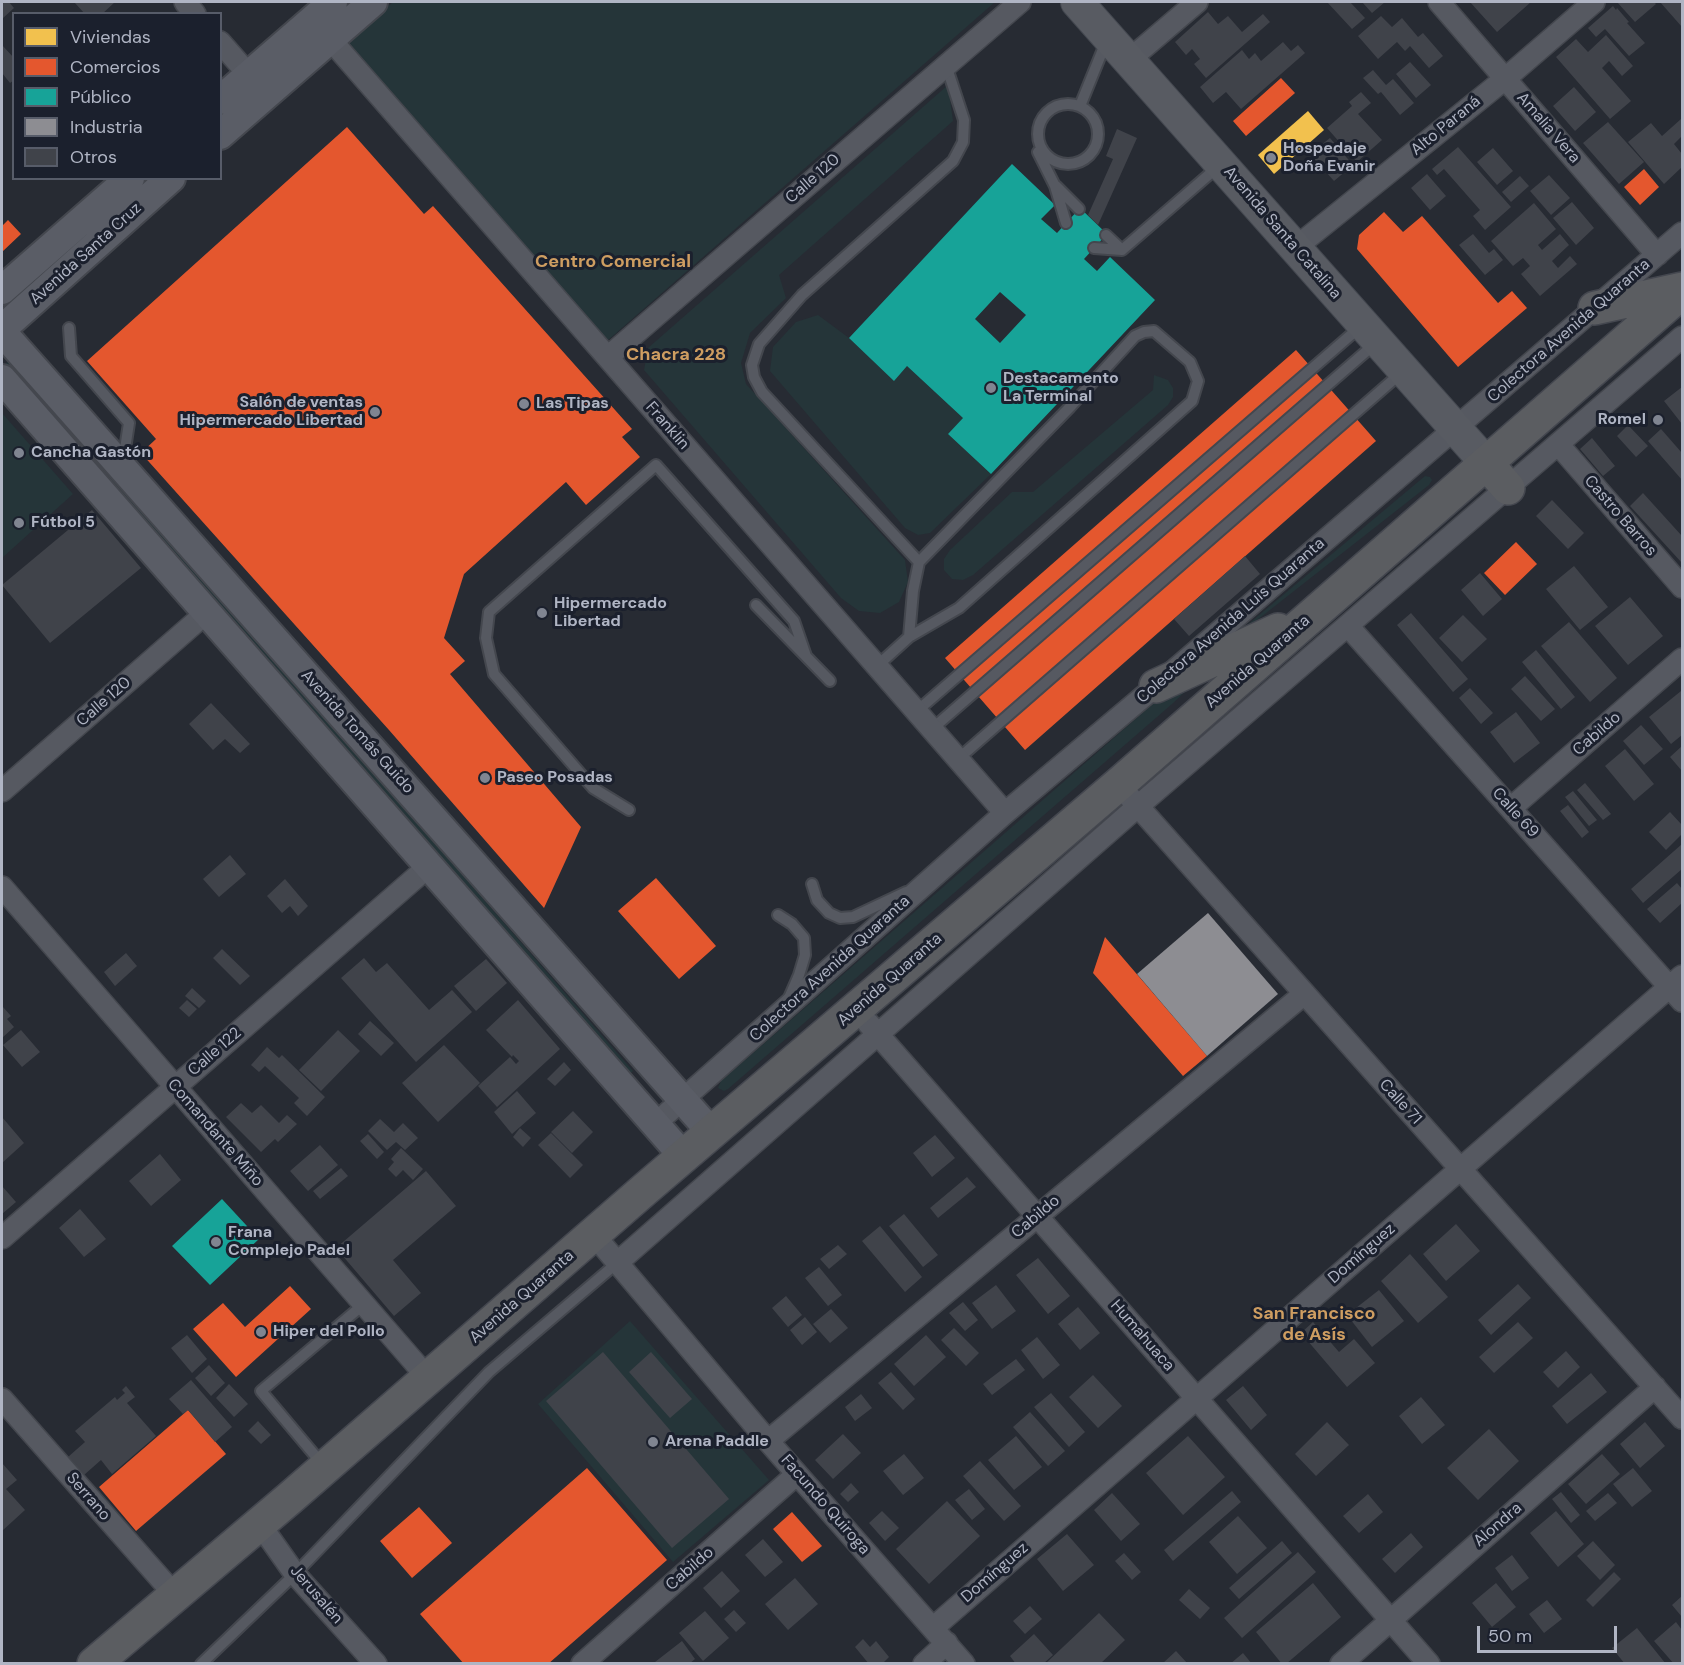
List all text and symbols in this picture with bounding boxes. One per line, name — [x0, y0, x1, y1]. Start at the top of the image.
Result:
legend — [12, 12, 222, 180]
text: Viviendas — [70, 25, 151, 49]
text: Comercios — [70, 55, 161, 79]
text: Público — [70, 85, 131, 109]
street label: Amalia Vera — [1512, 89, 1584, 167]
street label: Alto Paraná — [1407, 92, 1485, 160]
text: Industria — [70, 115, 143, 139]
place label: Hospedaje Doña Evanir — [1283, 139, 1375, 177]
text: Otros — [70, 145, 117, 169]
street label: Calle 120 — [782, 150, 844, 208]
marker: Hospedaje Doña Evanir — [1264, 151, 1278, 165]
street label: Avenida Santa Catalina — [1219, 163, 1345, 303]
street label: Avenida Santa Cruz — [26, 199, 146, 309]
district label: Centro Comercial — [535, 251, 691, 273]
street label: Colectora Avenida Quaranta — [1484, 255, 1654, 407]
district label: Chacra 228 — [626, 344, 726, 366]
place label: Destacamento La Terminal — [1003, 369, 1119, 407]
marker: Destacamento La Terminal — [984, 381, 998, 395]
place label: Salón de ventas Hipermercado Libertad — [180, 393, 363, 431]
place label: Las Tipas — [536, 394, 609, 414]
marker: Las Tipas — [517, 397, 531, 411]
street label: Franklin — [641, 398, 693, 454]
marker: Salón de ventas Hipermercado Libertad — [368, 405, 382, 419]
place label: Romel — [1598, 410, 1646, 430]
marker: Romel — [1651, 413, 1665, 427]
place label: Cancha Gastón — [31, 443, 151, 463]
marker: Cancha Gastón — [12, 446, 26, 460]
street label: Castro Barros — [1580, 472, 1660, 560]
place label: Fútbol 5 — [31, 513, 95, 533]
marker: Fútbol 5 — [12, 516, 26, 530]
street label: Colectora Avenida Luis Quaranta — [1133, 534, 1329, 708]
place label: Hipermercado Libertad — [554, 594, 667, 632]
marker: Hipermercado Libertad — [535, 606, 549, 620]
street label: Avenida Quaranta — [1202, 611, 1314, 713]
street label: Avenida Tomás Guido — [296, 666, 418, 798]
street label: Calle 120 — [73, 673, 135, 731]
street label: Cabildo — [1569, 708, 1625, 760]
place label: Paseo Posadas — [497, 768, 613, 788]
marker: Paseo Posadas — [478, 771, 492, 785]
street label: Calle 69 — [1488, 784, 1542, 842]
street label: Colectora Avenida Quaranta — [746, 892, 914, 1046]
street label: Avenida Quaranta — [834, 929, 946, 1031]
street label: Calle 122 — [185, 1024, 245, 1080]
street label: Comandante Miño — [163, 1075, 267, 1191]
street label: Calle 71 — [1375, 1075, 1425, 1129]
street label: Cabildo — [1008, 1191, 1064, 1243]
street label: Domínguez — [1325, 1220, 1399, 1288]
place label: Frana Complejo Padel — [228, 1223, 350, 1261]
marker: Frana Complejo Padel — [209, 1235, 223, 1249]
street label: Avenida Quaranta — [466, 1246, 578, 1348]
street label: Humahuaca — [1106, 1297, 1178, 1375]
district label: San Francisco de Asís — [1252, 1303, 1376, 1346]
place label: Hiper del Pollo — [273, 1322, 385, 1342]
marker: Hiper del Pollo — [254, 1325, 268, 1339]
place label: Arena Paddle — [665, 1432, 769, 1452]
marker: Arena Paddle — [646, 1435, 660, 1449]
street label: Facundo Quiroga — [776, 1451, 874, 1559]
street label: Serrano — [62, 1469, 114, 1525]
street label: Alondra — [1470, 1499, 1526, 1551]
street label: Domínguez — [958, 1539, 1032, 1607]
street label: Cabildo — [662, 1543, 718, 1595]
street label: Jerusalén — [286, 1562, 346, 1628]
scale bar — [1480, 1614, 1620, 1652]
text: 50 m — [1488, 1624, 1532, 1648]

